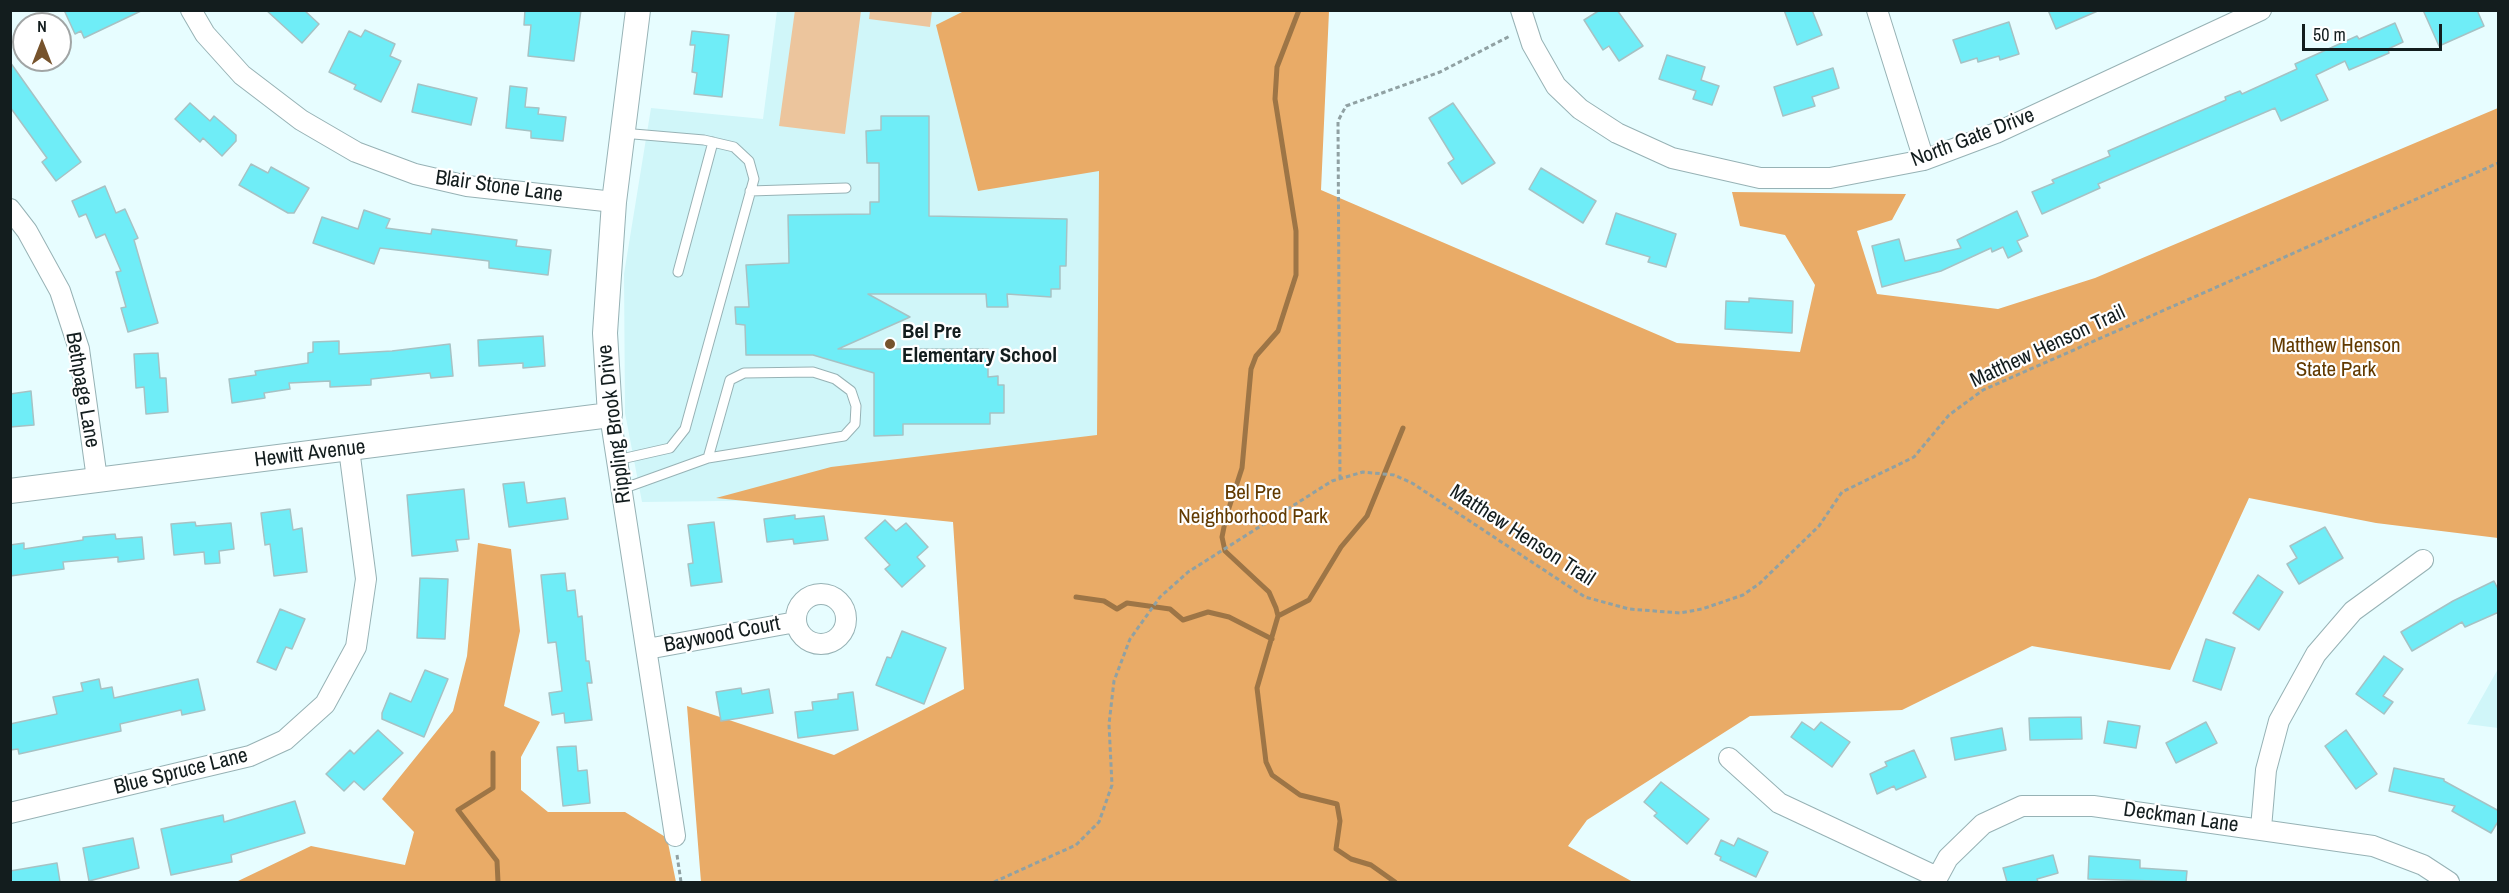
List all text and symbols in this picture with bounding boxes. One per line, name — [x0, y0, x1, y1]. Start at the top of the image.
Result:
north arrow — [12, 12, 72, 72]
scale bar — [2305, 12, 2444, 50]
text: N — [37, 15, 47, 37]
text: 50 m — [2313, 22, 2346, 47]
street label: North Gate Drive — [1908, 103, 2038, 173]
street label: Blair Stone Lane — [434, 166, 564, 208]
street label: Matthew Henson Trail — [1967, 300, 2129, 394]
place label: Bel Pre Elementary School — [902, 319, 1057, 369]
street label: Bethpage Lane — [59, 330, 105, 450]
park label: Matthew Henson State Park — [2271, 333, 2401, 383]
marker: Bel Pre Elementary School — [883, 337, 897, 351]
street label: Rippling Brook Drive — [593, 343, 637, 505]
street label: Hewitt Avenue — [253, 435, 367, 473]
park label: Bel Pre Neighborhood Park — [1178, 480, 1328, 530]
street label: Matthew Henson Trail — [1445, 480, 1599, 592]
street label: Baywood Court — [662, 611, 782, 659]
street label: Blue Spruce Lane — [112, 743, 250, 801]
street label: Deckman Lane — [2122, 797, 2240, 839]

